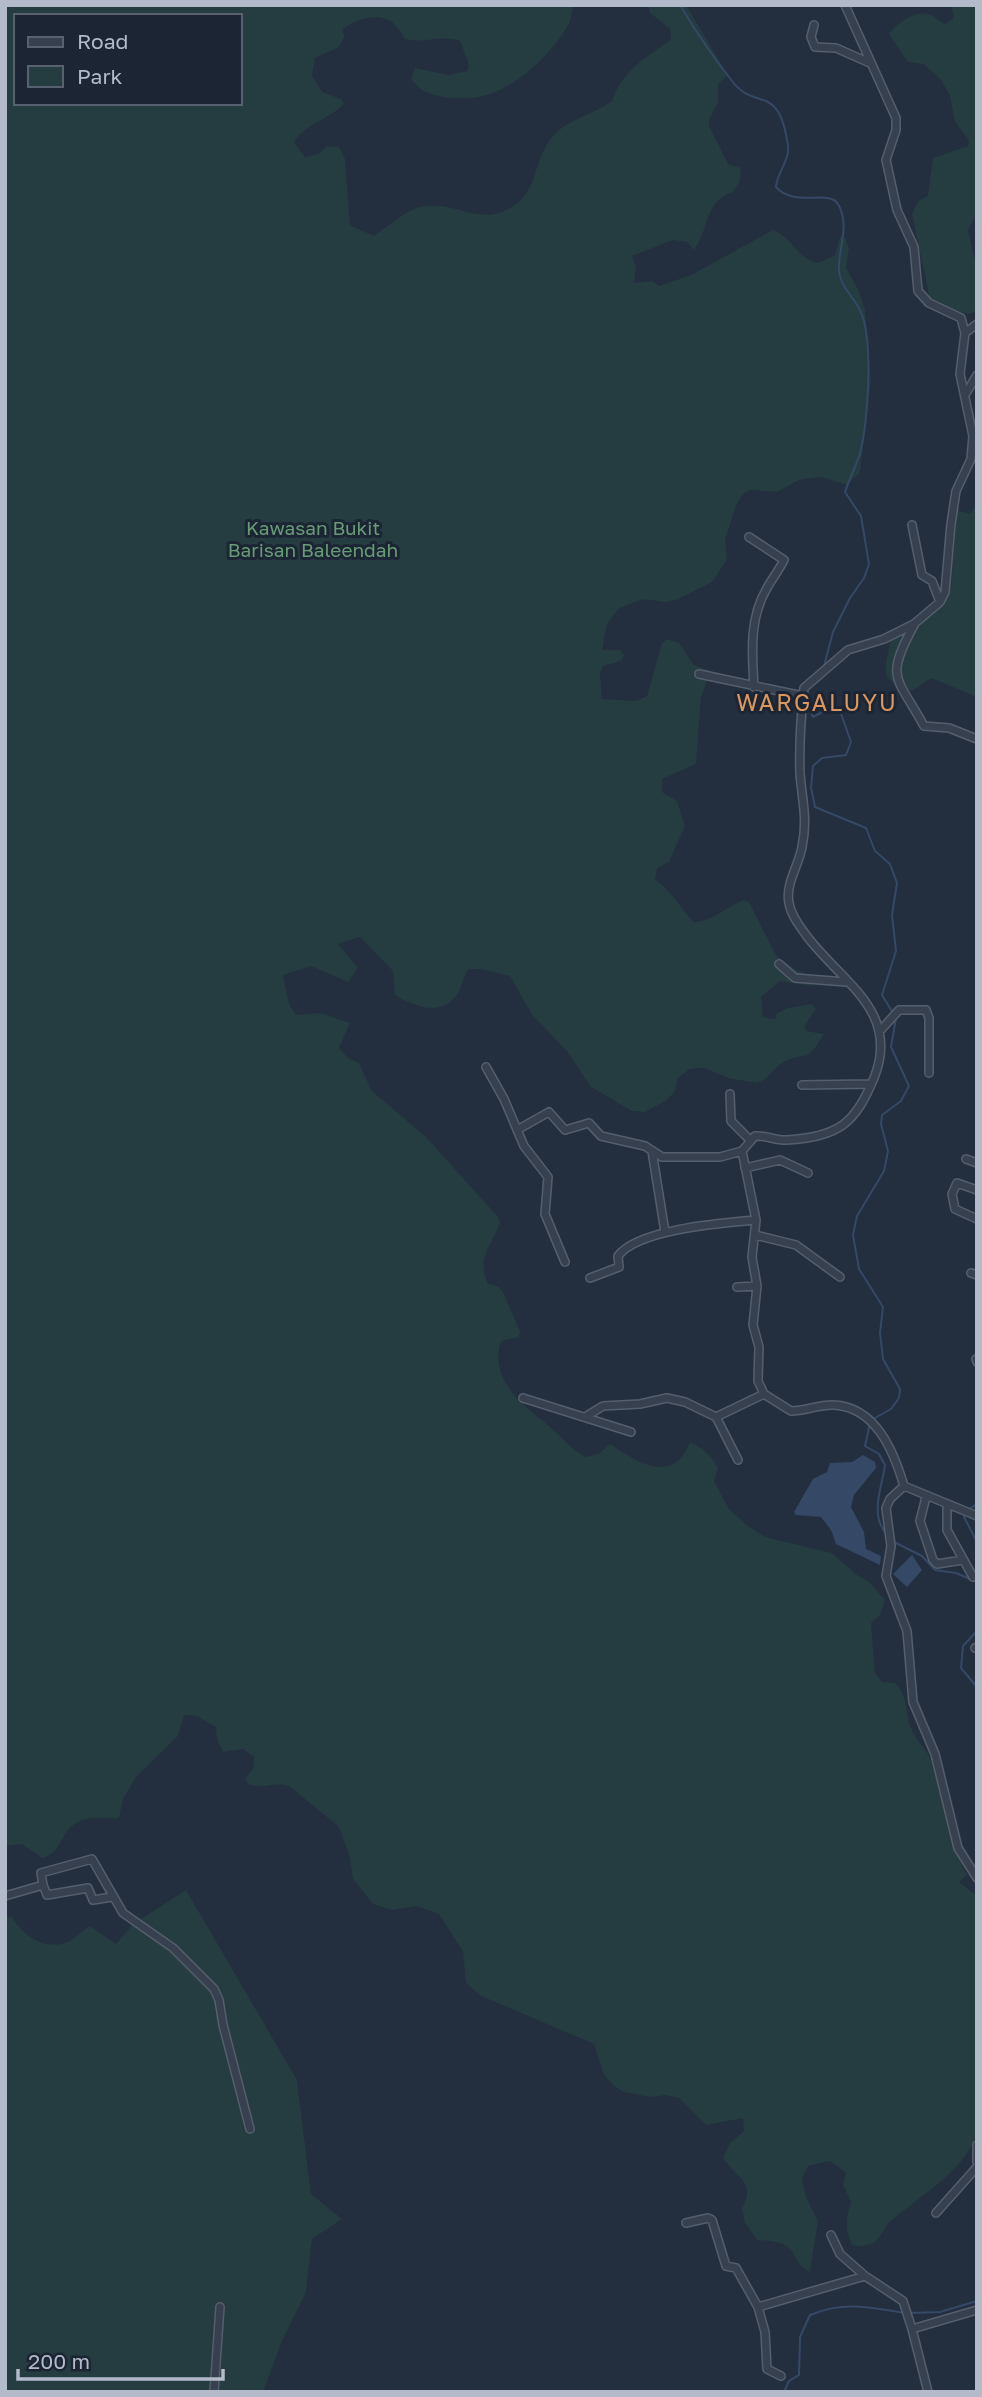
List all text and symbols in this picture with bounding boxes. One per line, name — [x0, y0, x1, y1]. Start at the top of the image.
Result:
legend — [14, 14, 242, 105]
text: Road — [77, 28, 128, 54]
text: Park — [77, 63, 123, 89]
park label: Kawasan Bukit Barisan Baleendah — [228, 516, 398, 561]
district label: WARGALUYU — [736, 688, 898, 716]
scale bar — [18, 2338, 222, 2382]
text: 200 m — [28, 2348, 90, 2374]

